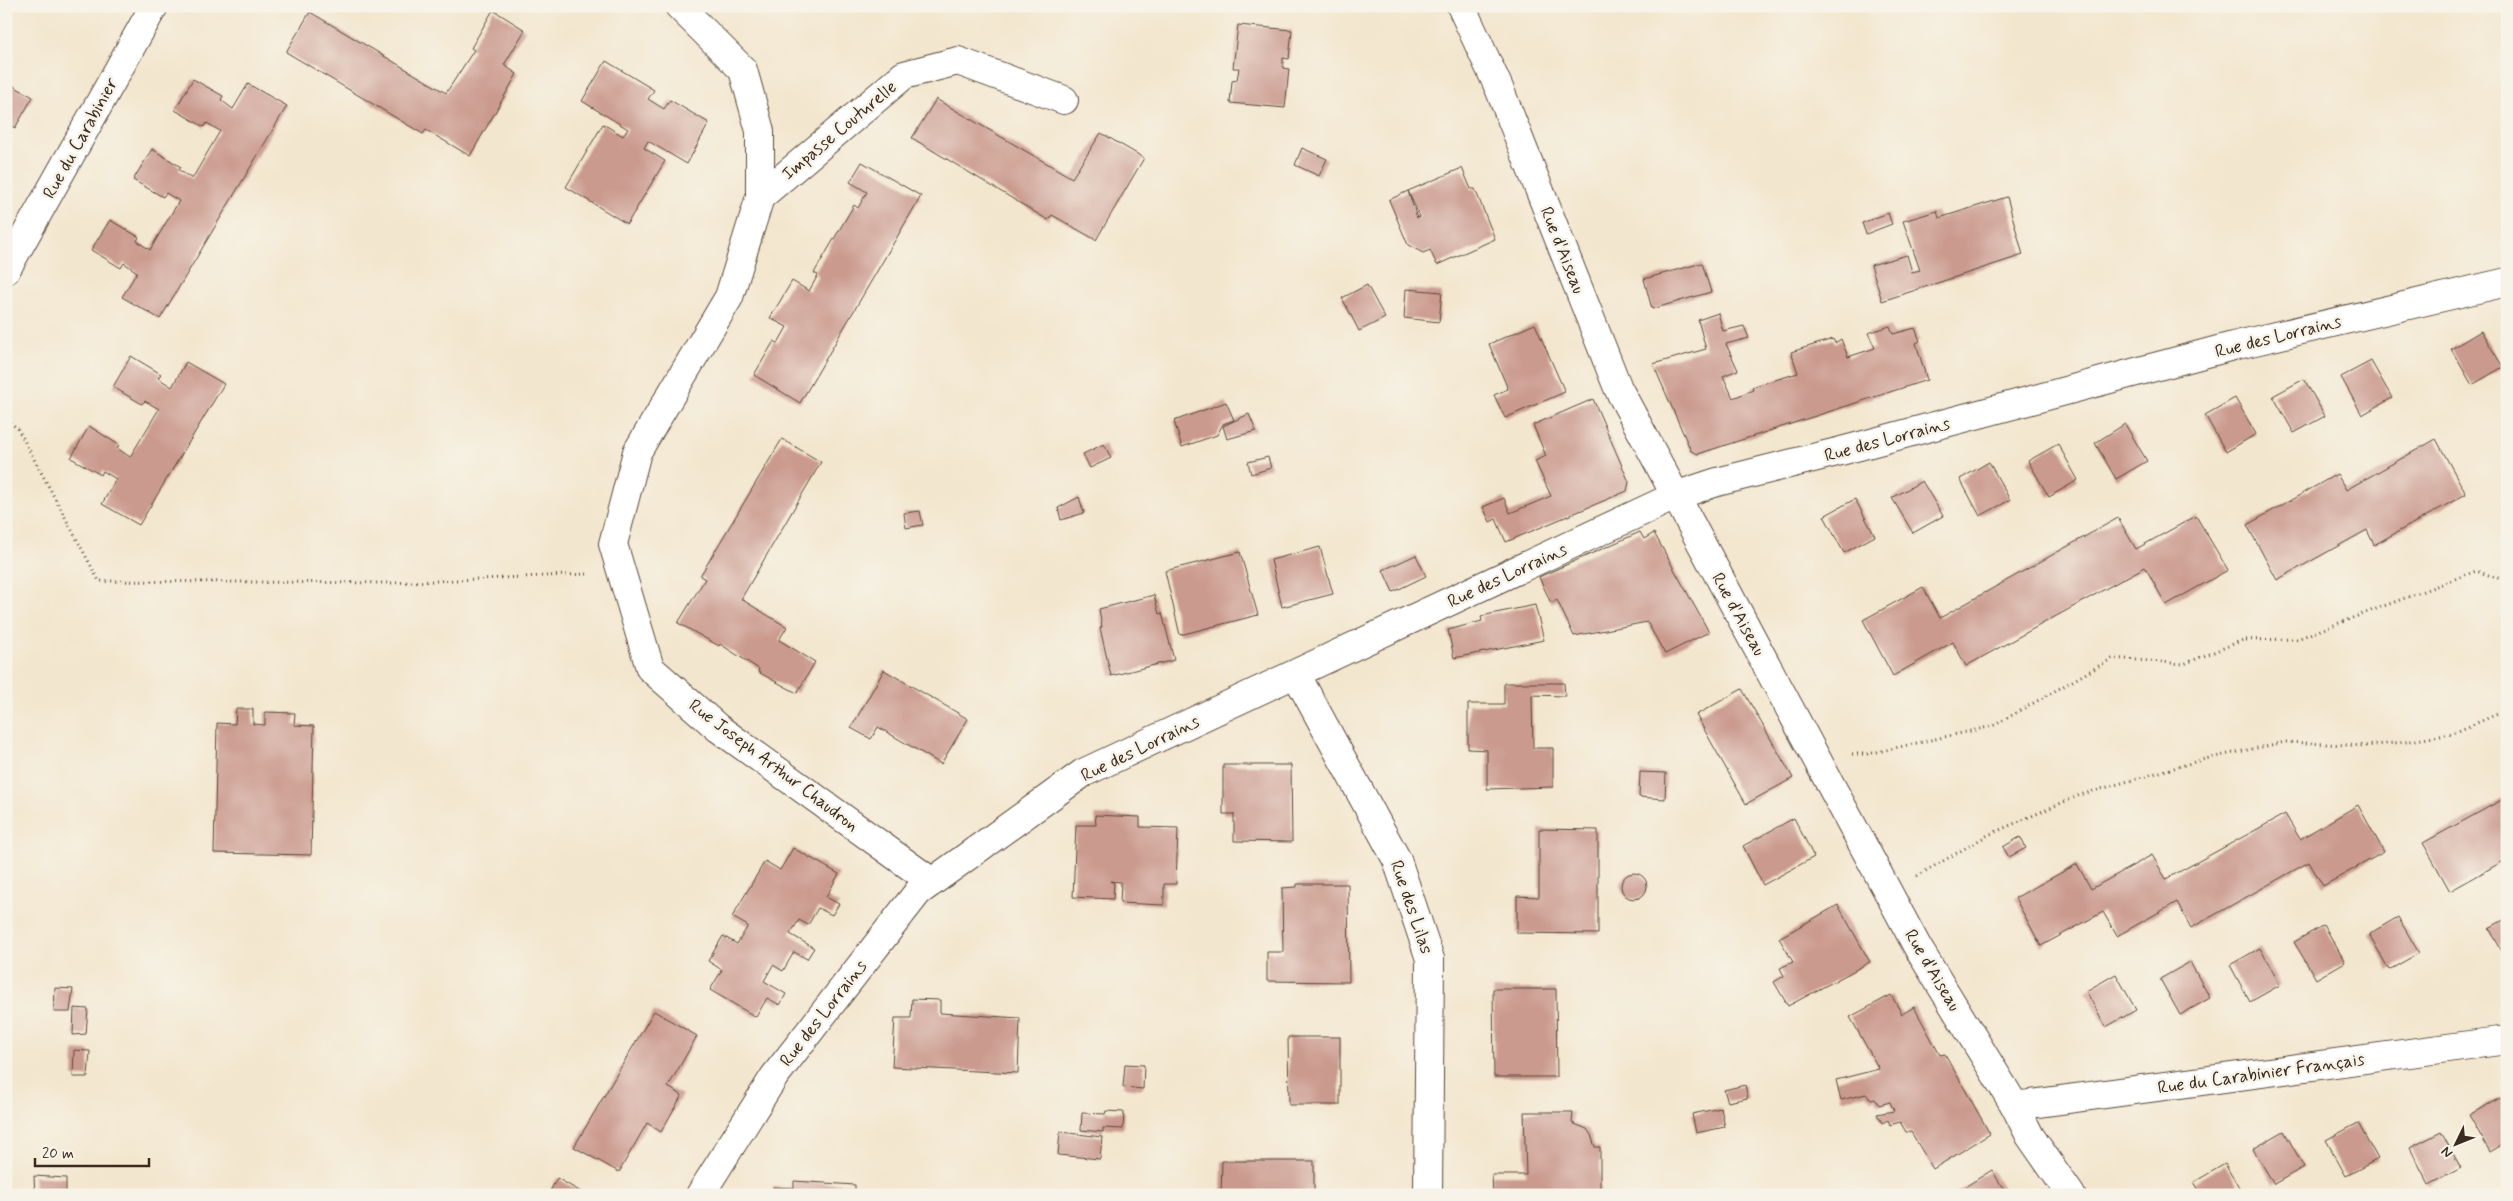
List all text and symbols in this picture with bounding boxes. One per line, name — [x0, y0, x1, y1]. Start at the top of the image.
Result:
street label: Rue du Carabinier — [38, 73, 124, 203]
street label: Impasse Couturelle — [777, 76, 902, 186]
street label: Rue d'Aiseau — [1534, 203, 1590, 297]
street label: Rue des Lorrains — [2213, 310, 2344, 364]
street label: Rue des Lorrains — [1822, 412, 1953, 468]
street label: Rue des Lorrains — [1444, 538, 1571, 614]
street label: Rue d'Aiseau — [1705, 569, 1771, 660]
street label: Rue Joseph Arthur Chaudron — [684, 694, 863, 838]
street label: Rue des Lorrains — [1077, 710, 1204, 788]
street label: Rue des Lilas — [1384, 857, 1438, 957]
street label: Rue d'Aiseau — [1898, 925, 1966, 1016]
street label: Rue des Lorrains — [775, 955, 873, 1072]
street label: Rue du Carabinier Français — [2156, 1048, 2366, 1100]
north arrow — [2430, 1118, 2480, 1168]
scale bar — [35, 1136, 149, 1168]
text: N — [2437, 1143, 2457, 1162]
text: 20 m — [42, 1144, 74, 1164]

